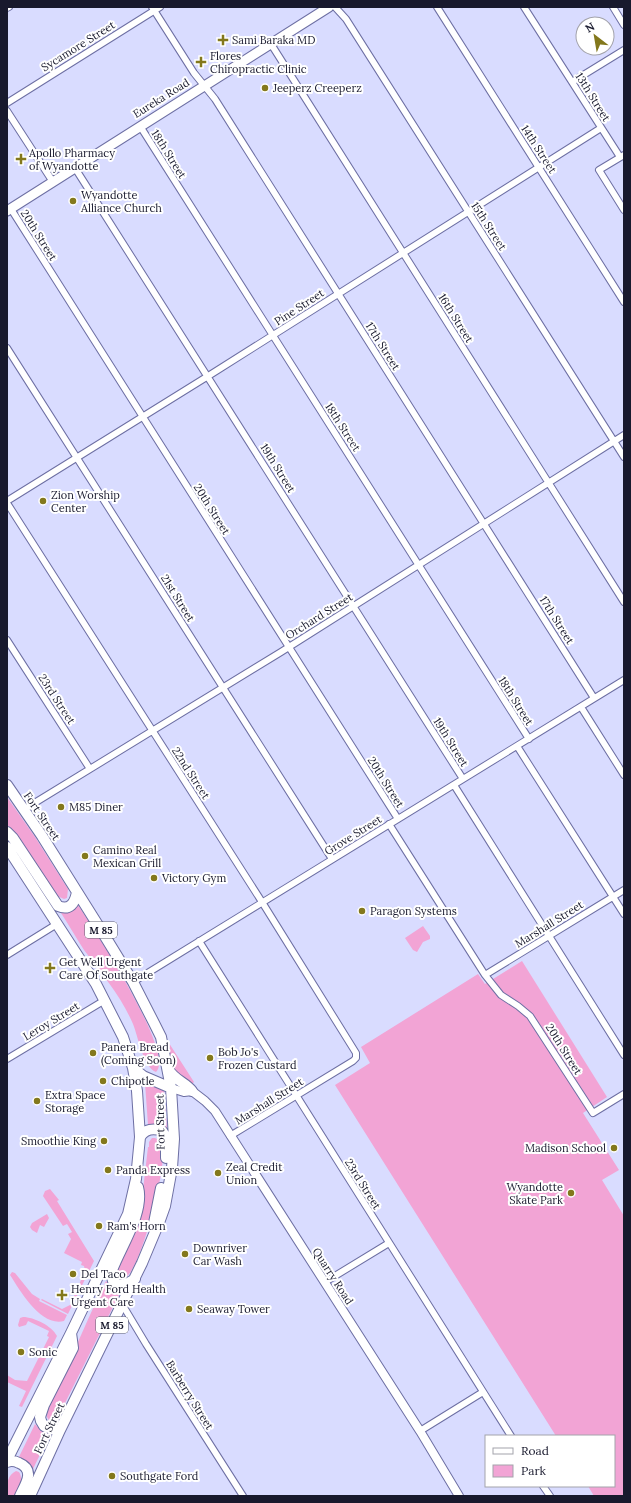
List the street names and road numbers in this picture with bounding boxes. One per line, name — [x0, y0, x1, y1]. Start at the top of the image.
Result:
street label: Sycamore Street — [39, 17, 118, 74]
street label: 13th Street — [572, 70, 614, 125]
street label: Eureka Road — [130, 75, 192, 121]
street label: 14th Street — [518, 122, 560, 176]
street label: 18th Street — [148, 127, 190, 182]
street label: 15th Street — [468, 199, 510, 253]
street label: 20th Street — [18, 207, 61, 264]
street label: Pine Street — [272, 285, 327, 328]
street label: 16th Street — [435, 291, 477, 346]
street label: 17th Street — [363, 319, 404, 373]
street label: 18th Street — [322, 400, 364, 455]
street label: 19th Street — [257, 441, 299, 496]
street label: 20th Street — [191, 481, 234, 538]
street label: 21st Street — [158, 572, 198, 625]
street label: Orchard Street — [283, 589, 356, 642]
street label: 17th Street — [537, 593, 578, 647]
street label: 23rd Street — [36, 671, 79, 727]
street label: 18th Street — [495, 674, 537, 729]
street label: 19th Street — [430, 715, 472, 770]
street label: 22nd Street — [169, 744, 213, 802]
street label: 20th Street — [365, 754, 408, 811]
street label: Fort Street — [21, 789, 64, 844]
street label: Grove Street — [322, 811, 385, 858]
street label: Marshall Street — [512, 897, 586, 951]
road number: M 85 — [85, 922, 117, 938]
street label: Leroy Street — [20, 998, 82, 1043]
street label: 20th Street — [543, 1021, 586, 1078]
street label: Marshall Street — [232, 1074, 306, 1128]
street label: Fort Street — [153, 1093, 167, 1150]
street label: 23rd Street — [342, 1156, 384, 1213]
street label: Quarry Road — [309, 1245, 357, 1307]
road number: M 85 — [96, 1317, 128, 1333]
street label: Barberry Street — [163, 1358, 217, 1433]
street label: Fort Street — [31, 1399, 68, 1456]

